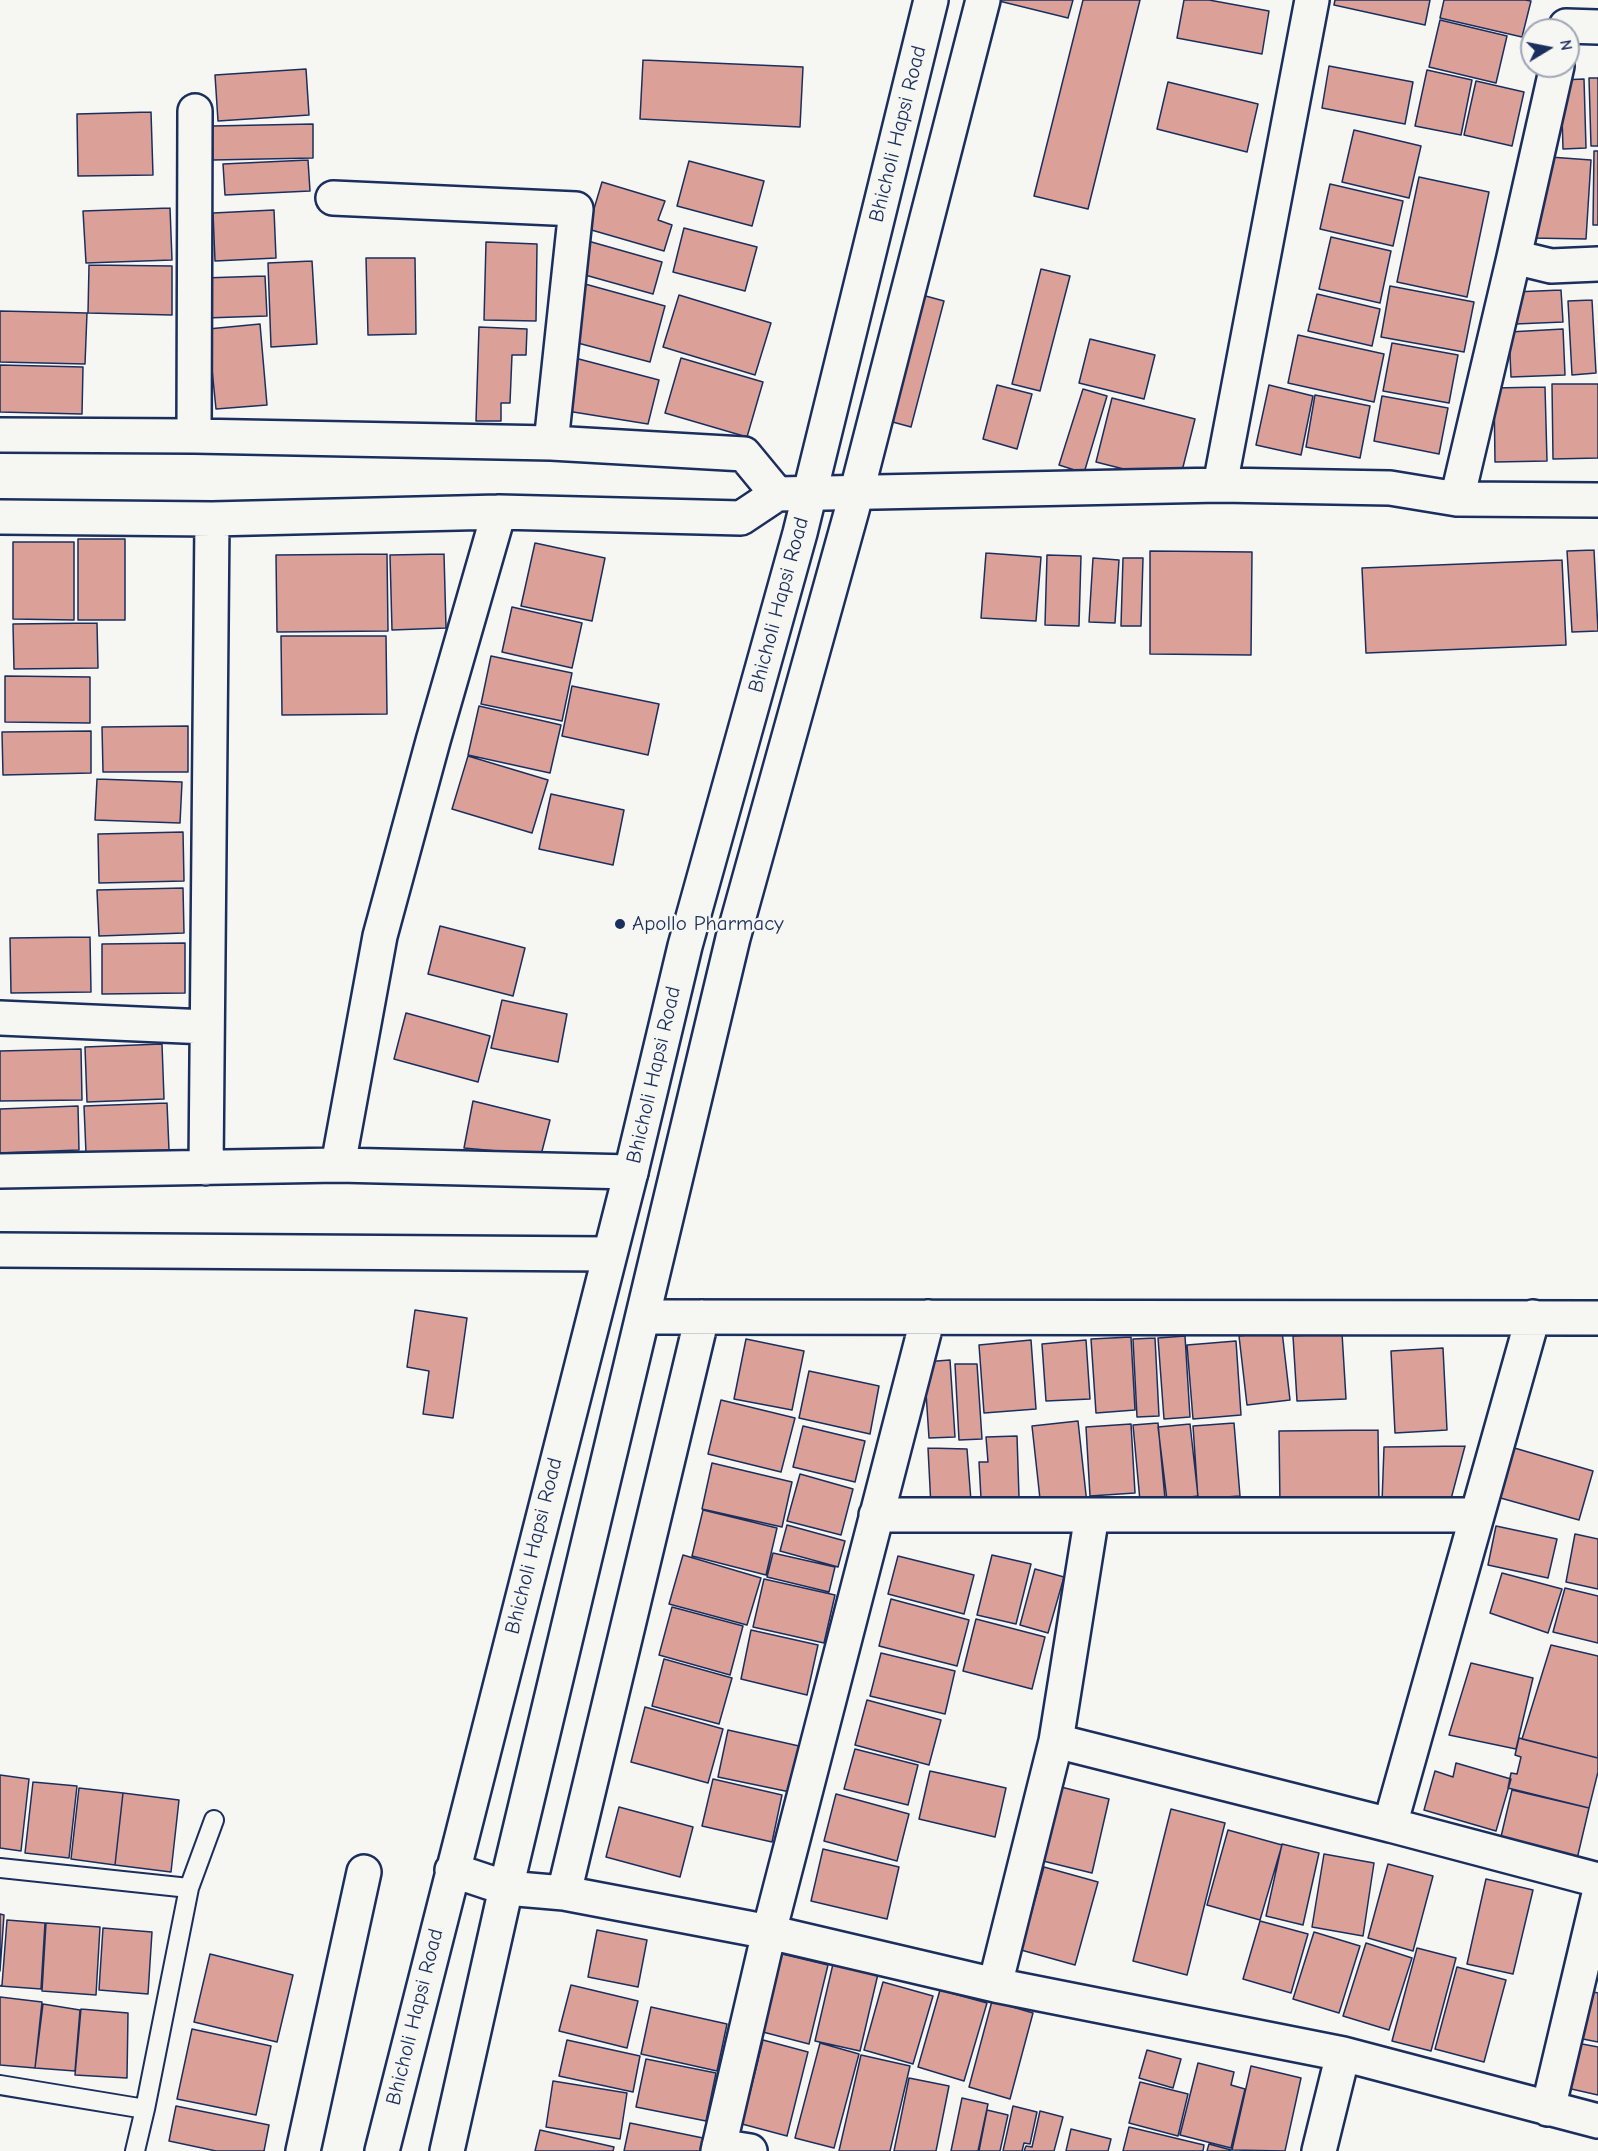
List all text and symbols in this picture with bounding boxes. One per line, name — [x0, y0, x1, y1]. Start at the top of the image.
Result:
north arrow — [1520, 18, 1580, 78]
text: N — [1556, 39, 1576, 52]
street label: Bhicholi Hapsi Road — [864, 43, 932, 225]
street label: Bhicholi Hapsi Road — [743, 514, 815, 696]
place label: Apollo Pharmacy — [632, 911, 784, 937]
marker: Apollo Pharmacy — [613, 917, 627, 931]
street label: Bhicholi Hapsi Road — [621, 984, 687, 1166]
street label: Bhicholi Hapsi Road — [500, 1455, 568, 1637]
street label: Bhicholi Hapsi Road — [381, 1926, 449, 2108]

